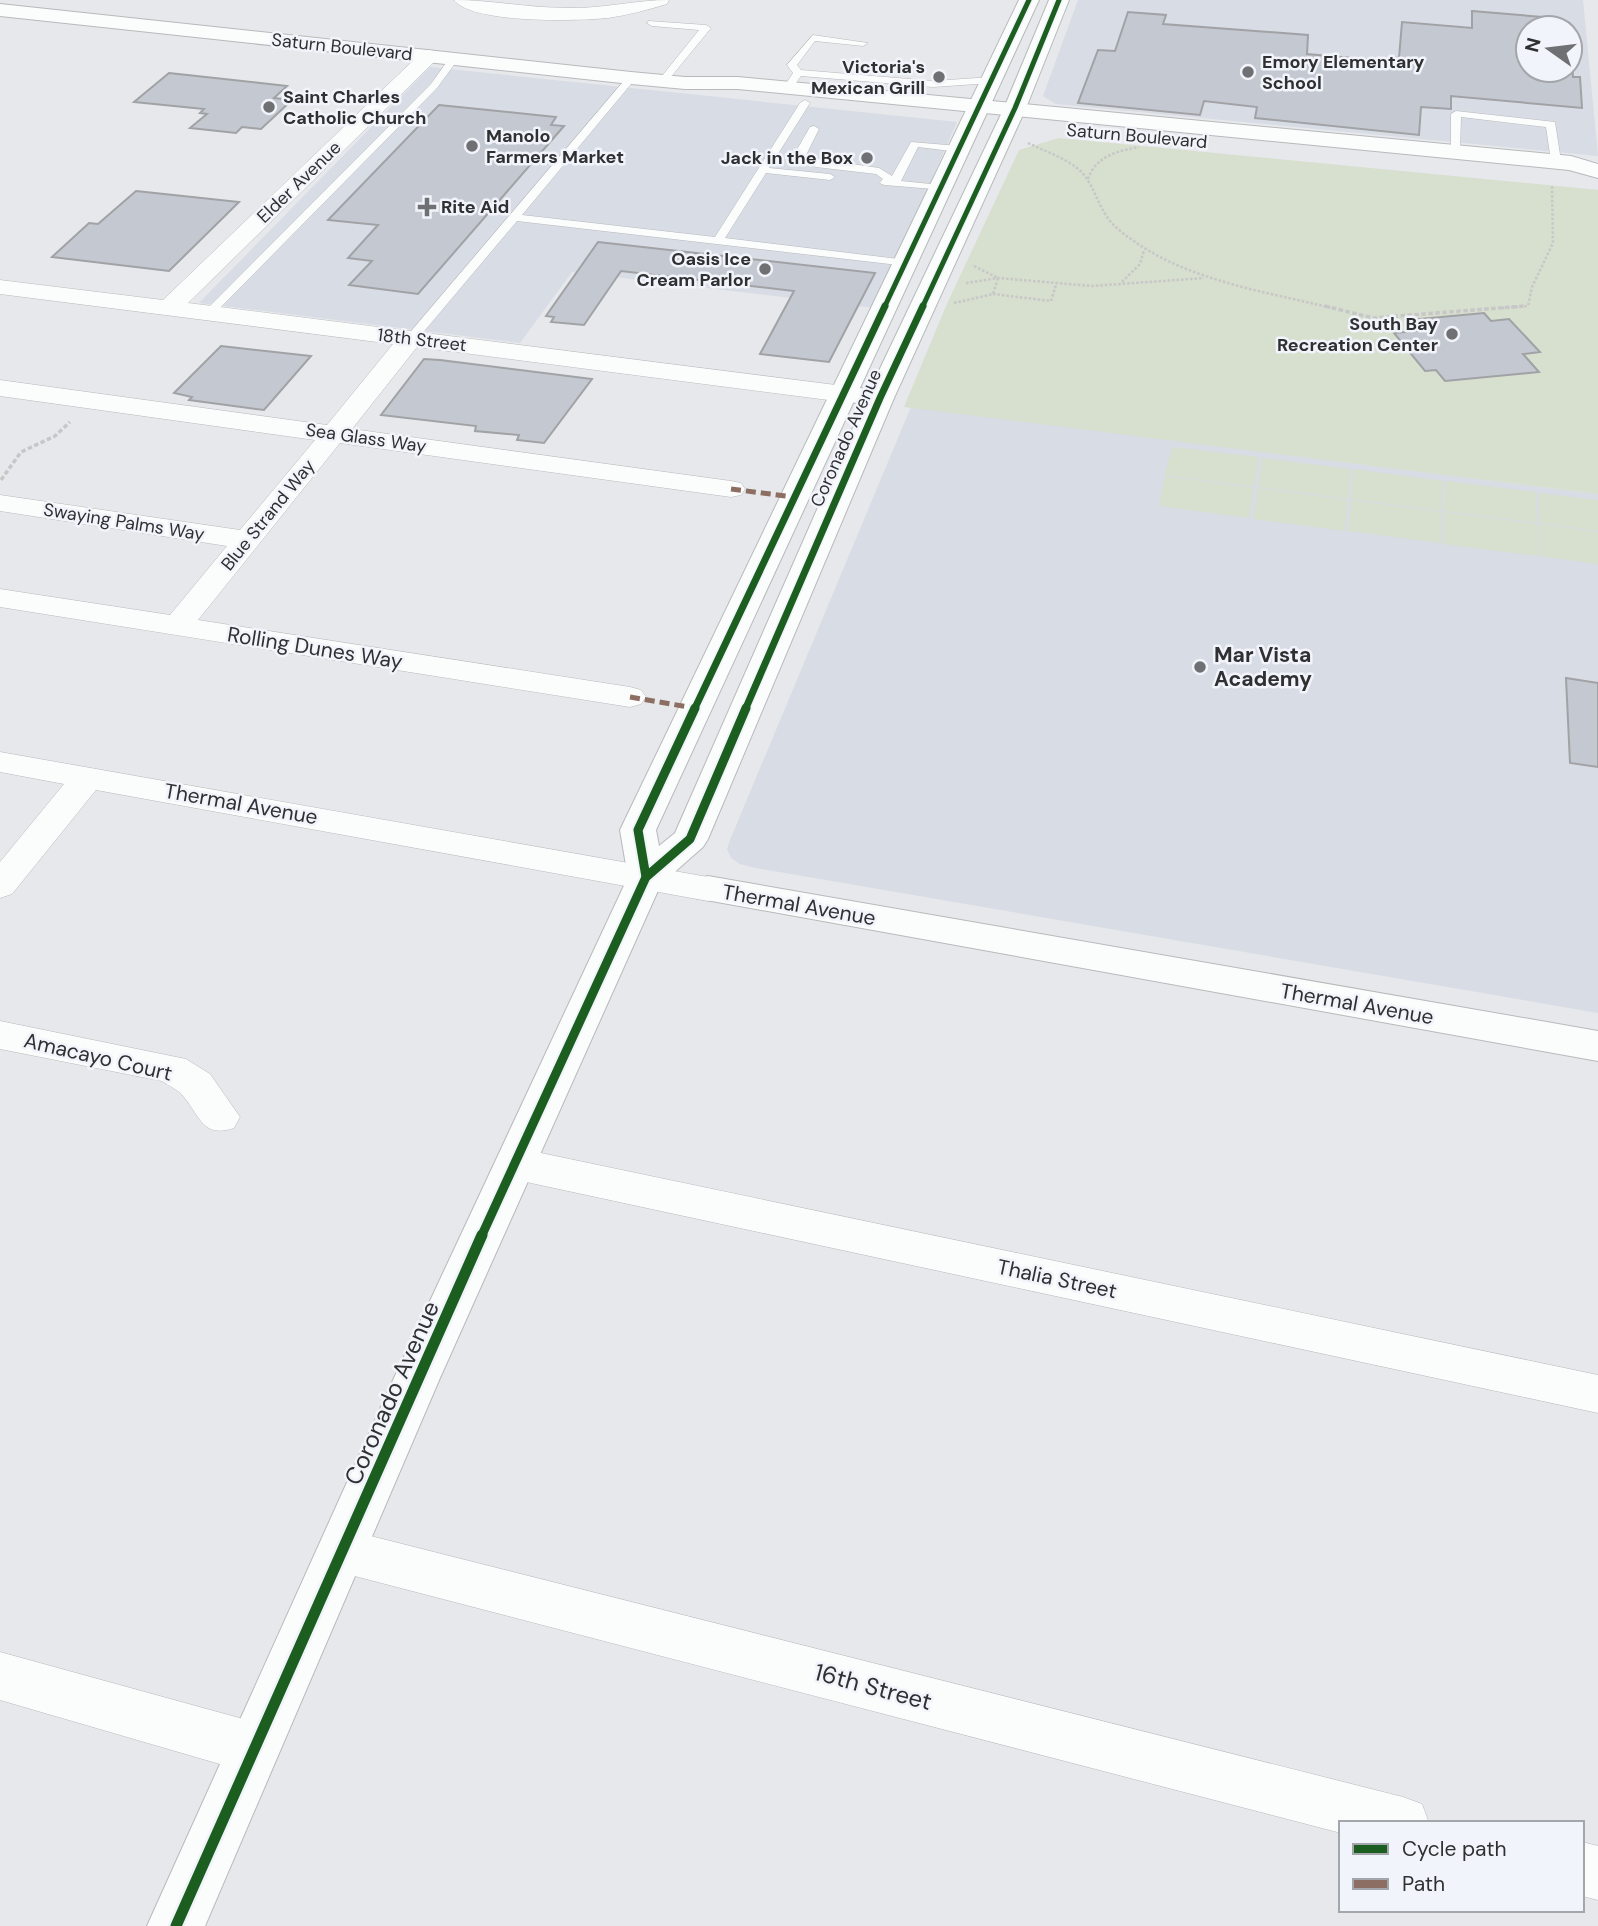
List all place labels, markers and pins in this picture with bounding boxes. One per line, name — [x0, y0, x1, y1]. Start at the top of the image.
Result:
place label: Emory Elementary School — [1262, 50, 1425, 95]
place label: Victoria's Mexican Grill — [811, 55, 925, 100]
marker: Emory Elementary School — [1240, 64, 1256, 80]
marker: Victoria's Mexican Grill — [931, 69, 947, 85]
place label: Saint Charles Catholic Church — [283, 85, 426, 130]
marker: Saint Charles Catholic Church — [261, 99, 277, 115]
place label: Manolo Farmers Market — [486, 124, 624, 169]
marker: Manolo Farmers Market — [464, 138, 480, 154]
place label: Jack in the Box — [721, 146, 853, 170]
marker: Jack in the Box — [859, 150, 875, 166]
place label: Rite Aid — [441, 195, 509, 219]
marker: Rite Aid — [419, 199, 435, 215]
place label: Oasis Ice Cream Parlor — [636, 247, 751, 292]
marker: Oasis Ice Cream Parlor — [757, 261, 773, 277]
place label: South Bay Recreation Center — [1277, 312, 1438, 357]
marker: South Bay Recreation Center — [1444, 326, 1460, 342]
place label: Mar Vista Academy — [1214, 641, 1312, 693]
marker: Mar Vista Academy — [1192, 659, 1208, 675]

